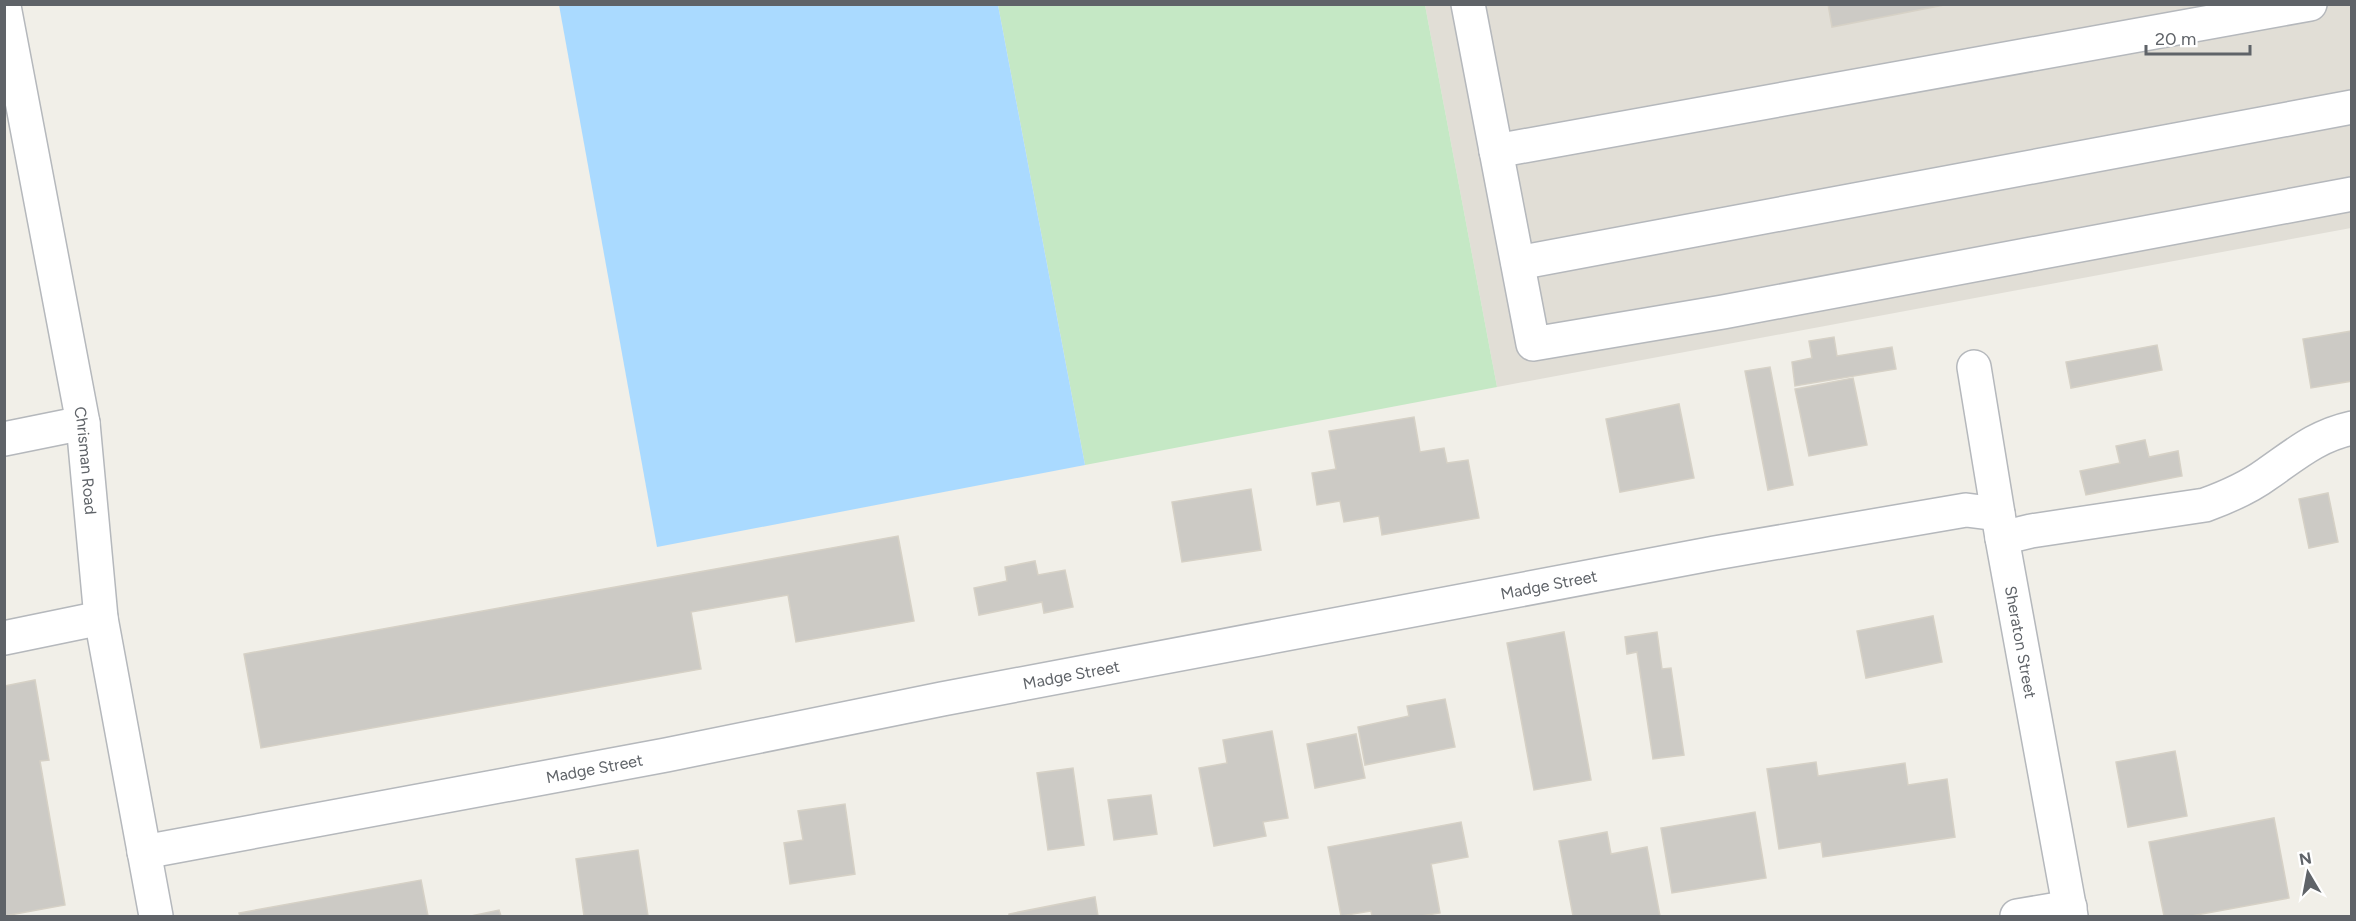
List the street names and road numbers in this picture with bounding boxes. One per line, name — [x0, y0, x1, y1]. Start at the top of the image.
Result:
street label: Chrisman Road — [71, 405, 101, 515]
street label: Madge Street — [1499, 566, 1599, 603]
street label: Sheraton Street — [2001, 584, 2041, 700]
street label: Madge Street — [1021, 656, 1121, 693]
street label: Madge Street — [544, 750, 644, 787]

